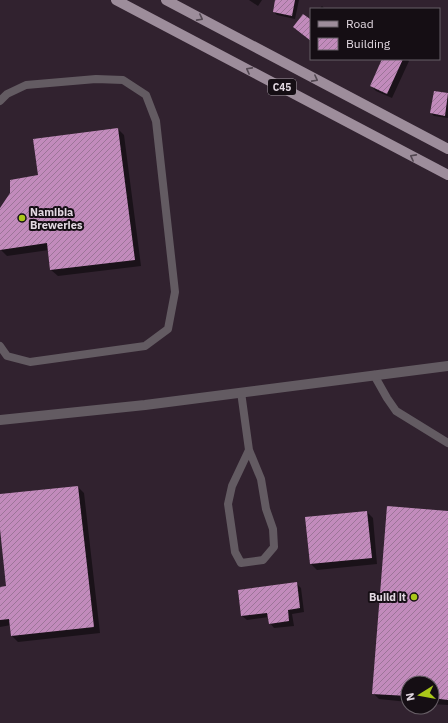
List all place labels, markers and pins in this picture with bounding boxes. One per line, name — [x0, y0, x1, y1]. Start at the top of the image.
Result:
place label: Namibia Breweries — [30, 205, 83, 232]
marker: Namibia Breweries — [17, 213, 27, 223]
place label: Build it — [369, 590, 406, 604]
marker: Build it — [409, 592, 419, 602]

